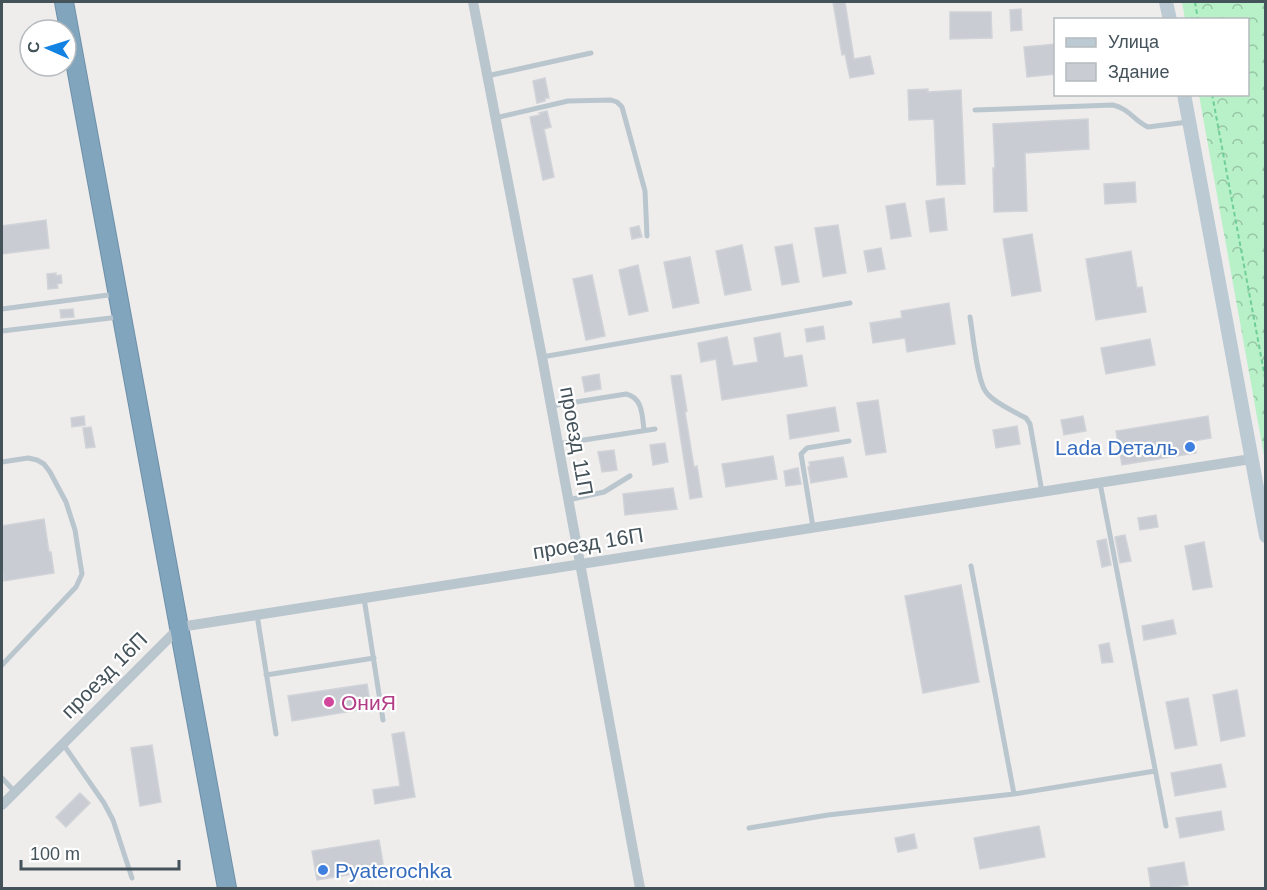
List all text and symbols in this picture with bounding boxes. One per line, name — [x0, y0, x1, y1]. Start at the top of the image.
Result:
north arrow — [18, 18, 78, 78]
legend — [1054, 18, 1249, 96]
text: Улица — [1108, 32, 1160, 52]
text: С — [25, 41, 42, 53]
text: Здание — [1108, 62, 1169, 82]
street label: проезд 11П — [556, 385, 598, 497]
place label: Lada Dеталь — [1055, 436, 1178, 459]
marker: Lada Dеталь — [1183, 440, 1197, 454]
street label: проезд 16П — [531, 523, 645, 563]
street label: проезд 16П — [56, 627, 152, 723]
place label: ОниЯ — [341, 691, 396, 714]
marker: ОниЯ — [322, 695, 336, 709]
scale bar — [21, 833, 178, 871]
text: 100 m — [30, 844, 80, 864]
place label: Pyaterochka — [335, 859, 452, 882]
marker: Pyaterochka — [316, 863, 330, 877]

